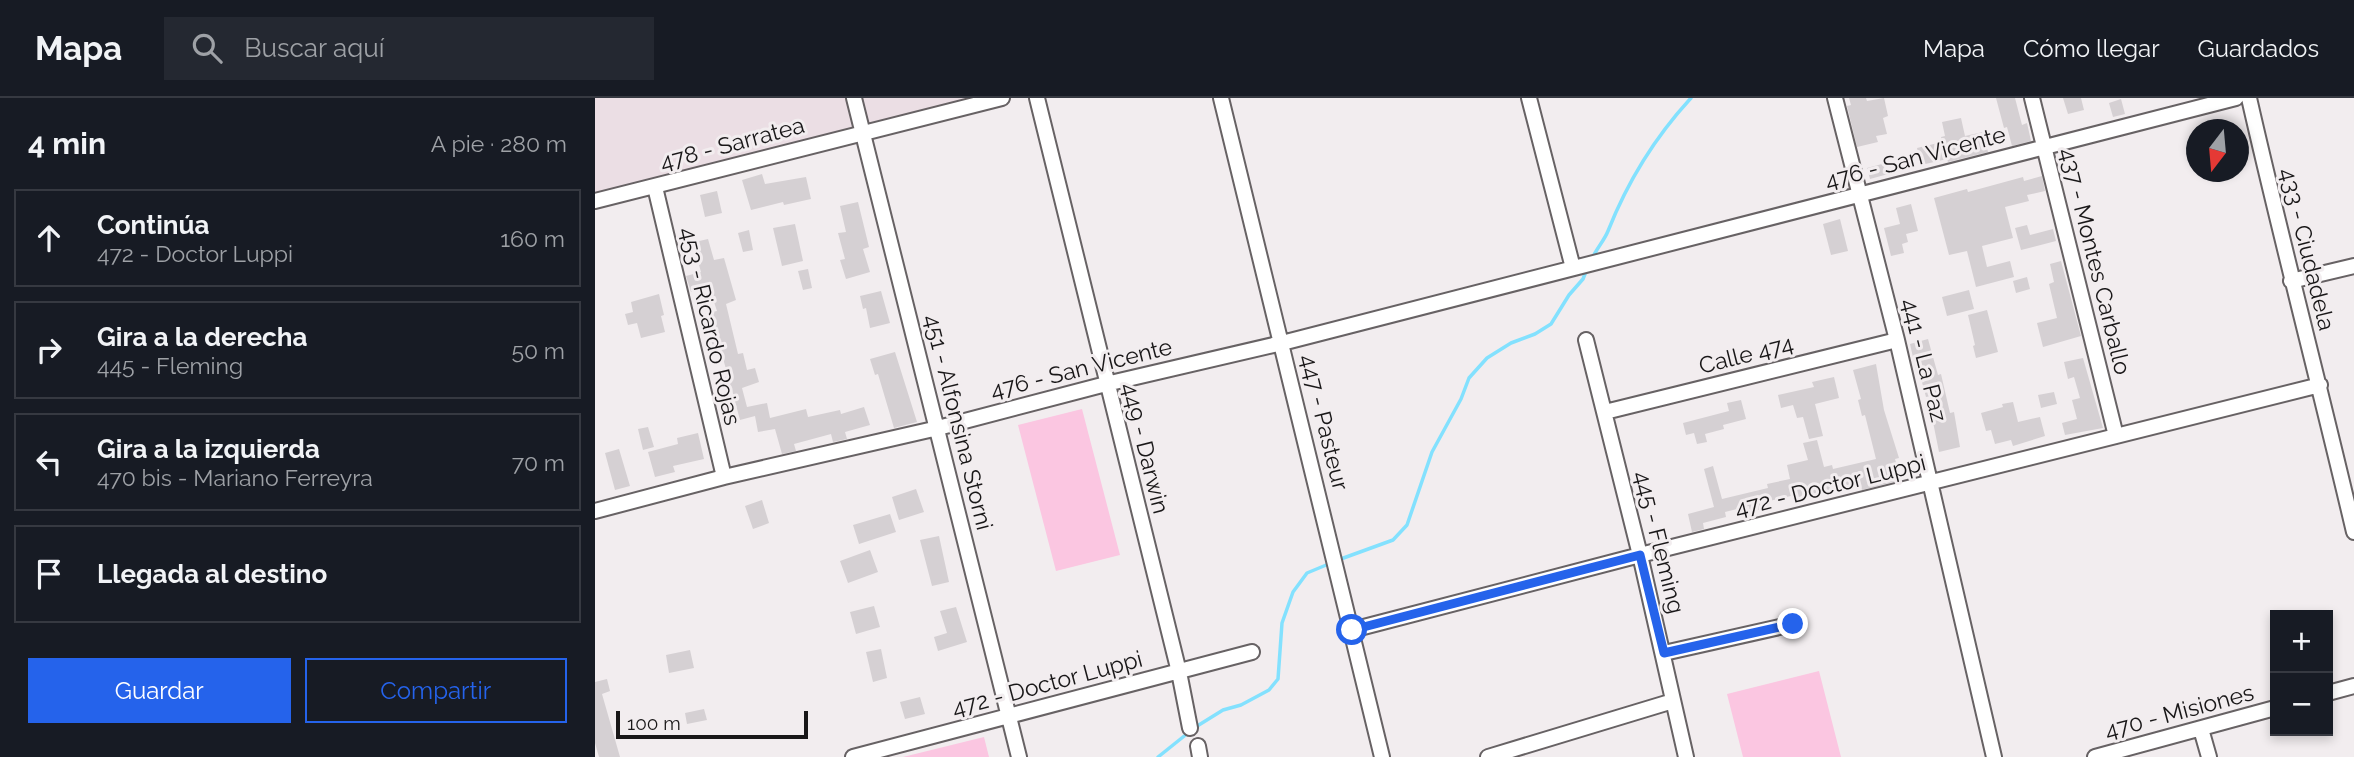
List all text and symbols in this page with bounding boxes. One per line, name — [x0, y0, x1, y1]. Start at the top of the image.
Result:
search box — [164, 17, 654, 80]
text: Mapa — [35, 29, 122, 68]
icon: search — [188, 29, 226, 67]
text: Buscar aquí — [244, 33, 384, 63]
text: Mapa — [1923, 34, 1985, 63]
text: Cómo llegar — [2023, 34, 2160, 63]
text: Guardados — [2198, 34, 2319, 63]
street label: 478 - Sarratea — [657, 111, 807, 175]
north arrow — [2186, 119, 2249, 182]
street label: 476 - San Vicente — [1822, 120, 2008, 194]
text: 4 min — [28, 126, 106, 161]
text: A pie · 280 m — [431, 130, 567, 157]
street label: 437 - Montes Carballo — [2055, 145, 2137, 377]
street label: 433 - Ciudadela — [2275, 165, 2341, 333]
text: Continúa — [97, 210, 209, 240]
icon: ahead — [30, 219, 68, 257]
street label: 453 - Ricardo Rojas — [675, 224, 747, 428]
text: 160 m — [500, 225, 565, 252]
text: 472 - Doctor Luppi — [97, 240, 293, 267]
street label: 441 - La Paz — [1897, 295, 1953, 425]
street label: 451 - Alfonsina Storni — [919, 311, 999, 533]
text: Gira a la derecha — [97, 322, 307, 352]
street label: Calle 474 — [1696, 329, 1796, 379]
icon: right — [30, 331, 68, 369]
street label: 476 - San Vicente — [988, 332, 1174, 404]
text: 50 m — [511, 337, 565, 364]
street label: 447 - Pasteur — [1295, 351, 1355, 493]
text: 445 - Fleming — [97, 352, 243, 379]
street label: 449 - Darwin — [1117, 380, 1175, 516]
text: Gira a la izquierda — [97, 434, 320, 464]
icon: left — [30, 443, 68, 481]
street label: 472 - Doctor Luppi — [1732, 448, 1928, 522]
text: 70 m — [512, 449, 565, 476]
text: 470 bis - Mariano Ferreyra — [97, 464, 373, 491]
street label: 445 - Fleming — [1629, 468, 1691, 616]
icon: arrive — [30, 555, 68, 593]
text: Llegada al destino — [97, 559, 327, 589]
route end — [1777, 608, 1808, 639]
map controls — [2270, 610, 2333, 736]
button: + — [2270, 610, 2333, 673]
route start — [1336, 614, 1367, 645]
street label: 472 - Doctor Luppi — [949, 645, 1145, 721]
button: Guardar — [28, 658, 291, 723]
button: Compartir — [305, 658, 567, 723]
button: − — [2270, 673, 2333, 736]
street label: 470 - Misiones — [2102, 678, 2256, 744]
scale bar — [616, 708, 809, 740]
text: 100 m — [627, 712, 681, 734]

